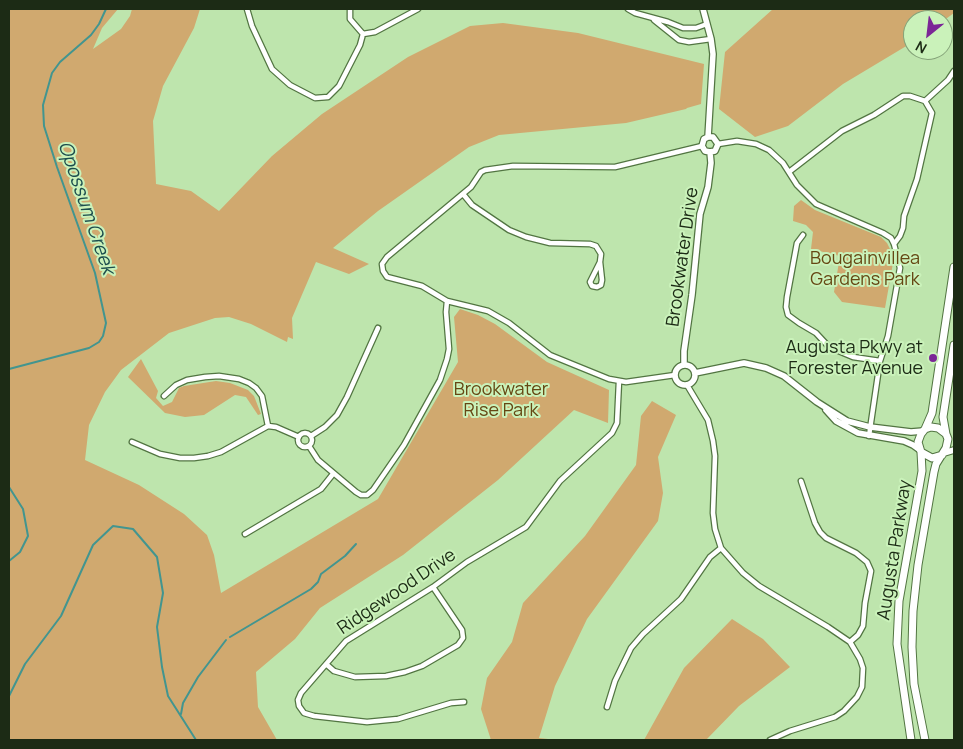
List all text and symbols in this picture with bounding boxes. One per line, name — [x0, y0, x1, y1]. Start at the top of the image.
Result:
north arrow — [903, 10, 953, 60]
text: N — [912, 37, 930, 58]
water label: Opossum Creek — [53, 138, 119, 278]
street label: Brookwater Drive — [663, 186, 703, 328]
park label: Bougainvillea Gardens Park — [810, 248, 920, 290]
place label: Augusta Pkwy at Forester Avenue — [785, 337, 923, 379]
marker: Augusta Pkwy at Forester Avenue — [927, 352, 939, 364]
park label: Brookwater Rise Park — [454, 379, 548, 422]
street label: Augusta Parkway — [873, 478, 917, 622]
street label: Ridgewood Drive — [334, 544, 460, 640]

